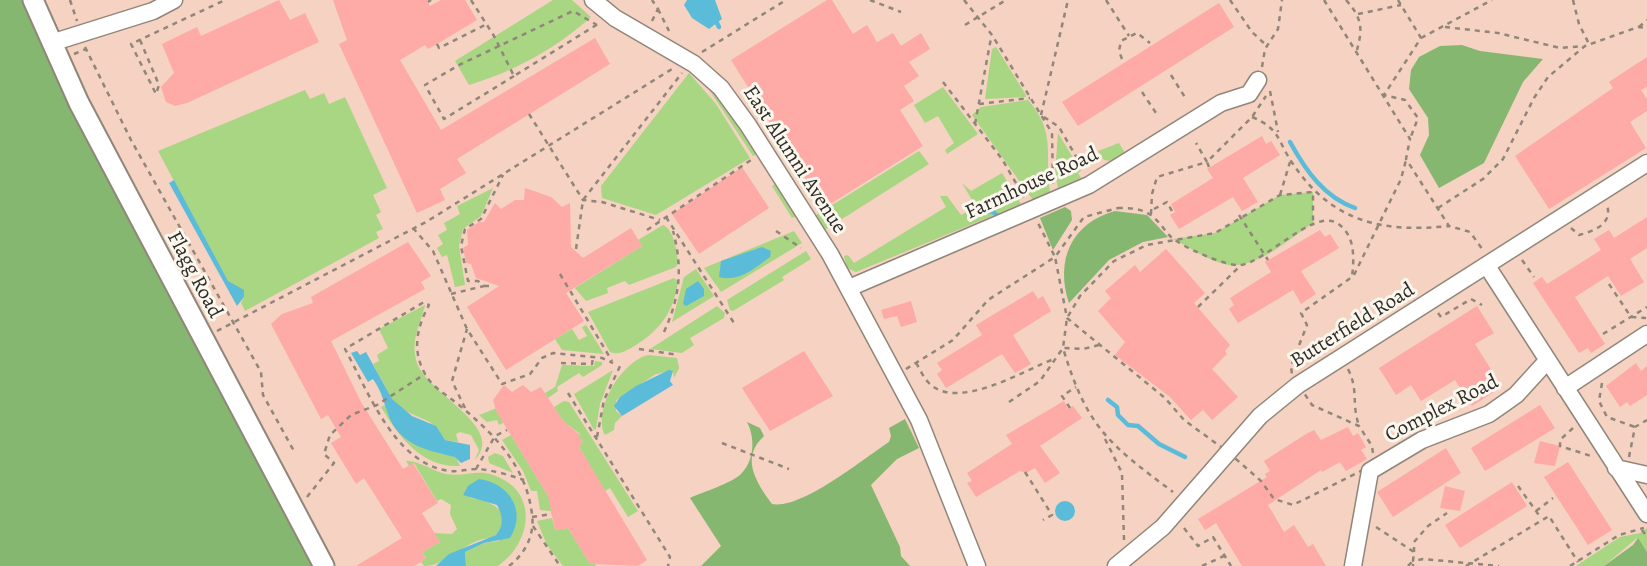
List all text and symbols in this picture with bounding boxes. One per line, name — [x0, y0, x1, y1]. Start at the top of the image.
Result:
street label: East Alumni Avenue — [737, 81, 851, 239]
street label: Farmhouse Road — [961, 142, 1103, 226]
street label: Flagg Road — [161, 227, 227, 323]
street label: Butterfield Road — [1286, 278, 1420, 374]
street label: Complex Road — [1381, 370, 1503, 448]

